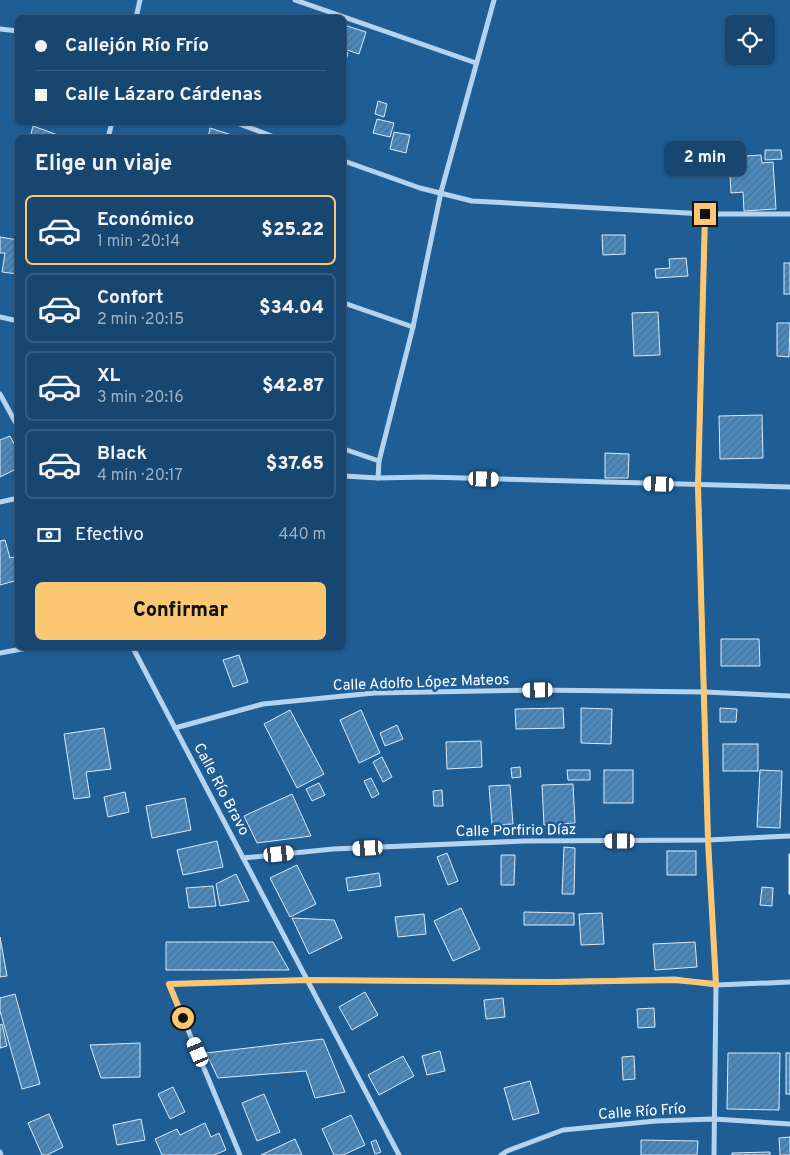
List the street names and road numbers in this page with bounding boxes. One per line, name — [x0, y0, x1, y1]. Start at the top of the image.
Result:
street label: Calle Adolfo López Mateos — [332, 671, 510, 696]
street label: Calle Río Bravo — [188, 740, 253, 839]
street label: Calle Porfirio Díaz — [456, 821, 576, 842]
street label: Calle Río Frío — [598, 1100, 687, 1125]

